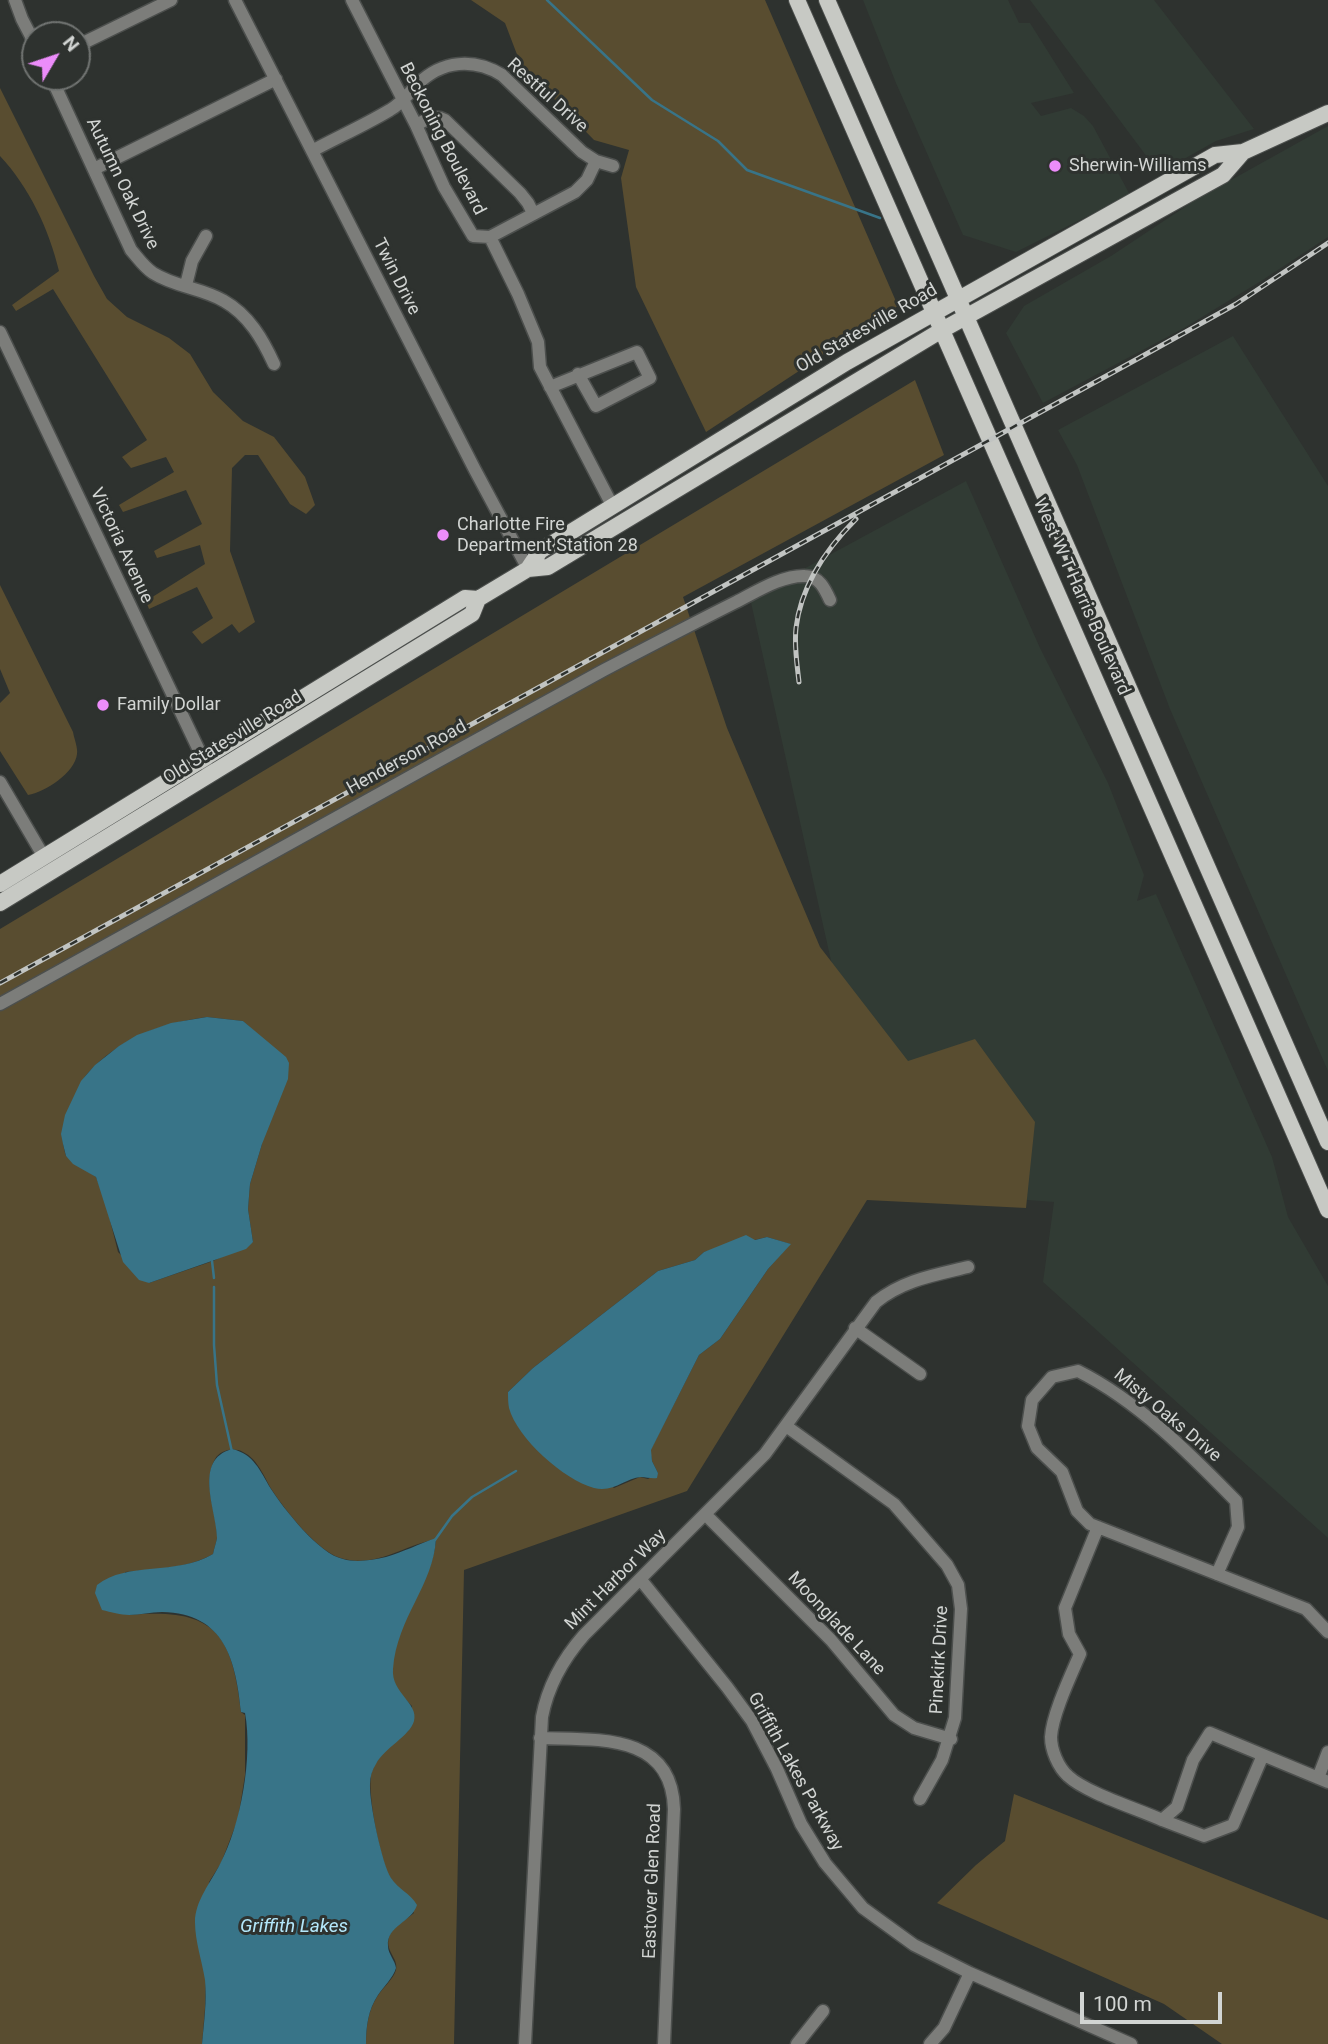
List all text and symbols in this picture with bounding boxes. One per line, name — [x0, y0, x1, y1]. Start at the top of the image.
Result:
north arrow — [21, 21, 91, 91]
text: N — [58, 31, 84, 56]
street label: Restful Drive — [502, 54, 592, 138]
street label: Beckoning Boulevard — [394, 59, 490, 219]
street label: Autumn Oak Drive — [81, 115, 163, 253]
place label: Sherwin-Williams — [1069, 155, 1207, 177]
marker: Sherwin-Williams — [1047, 158, 1063, 174]
street label: Twin Drive — [368, 235, 424, 319]
street label: Old Statesville Road — [792, 280, 942, 378]
street label: Victoria Avenue — [85, 485, 157, 607]
street label: West W T Harris Boulevard — [1028, 495, 1134, 699]
place label: Charlotte Fire Department Station 28 — [457, 514, 638, 556]
marker: Charlotte Fire Department Station 28 — [435, 527, 451, 543]
street label: Old Statesville Road — [160, 687, 306, 789]
place label: Family Dollar — [117, 694, 221, 716]
marker: Family Dollar — [95, 697, 111, 713]
street label: Henderson Road — [343, 716, 471, 800]
street label: Misty Oaks Drive — [1109, 1365, 1225, 1467]
street label: Mint Harbor Way — [561, 1525, 671, 1635]
street label: Moonglade Lane — [783, 1568, 889, 1680]
street label: Pinekirk Drive — [926, 1605, 954, 1715]
street label: Griffith Lakes Parkway — [742, 1689, 848, 1855]
street label: Eastover Glen Road — [639, 1803, 667, 1959]
water label: Griffith Lakes — [240, 1916, 348, 1938]
scale bar — [1083, 1978, 1225, 2022]
text: 100 m — [1093, 1992, 1152, 2016]

